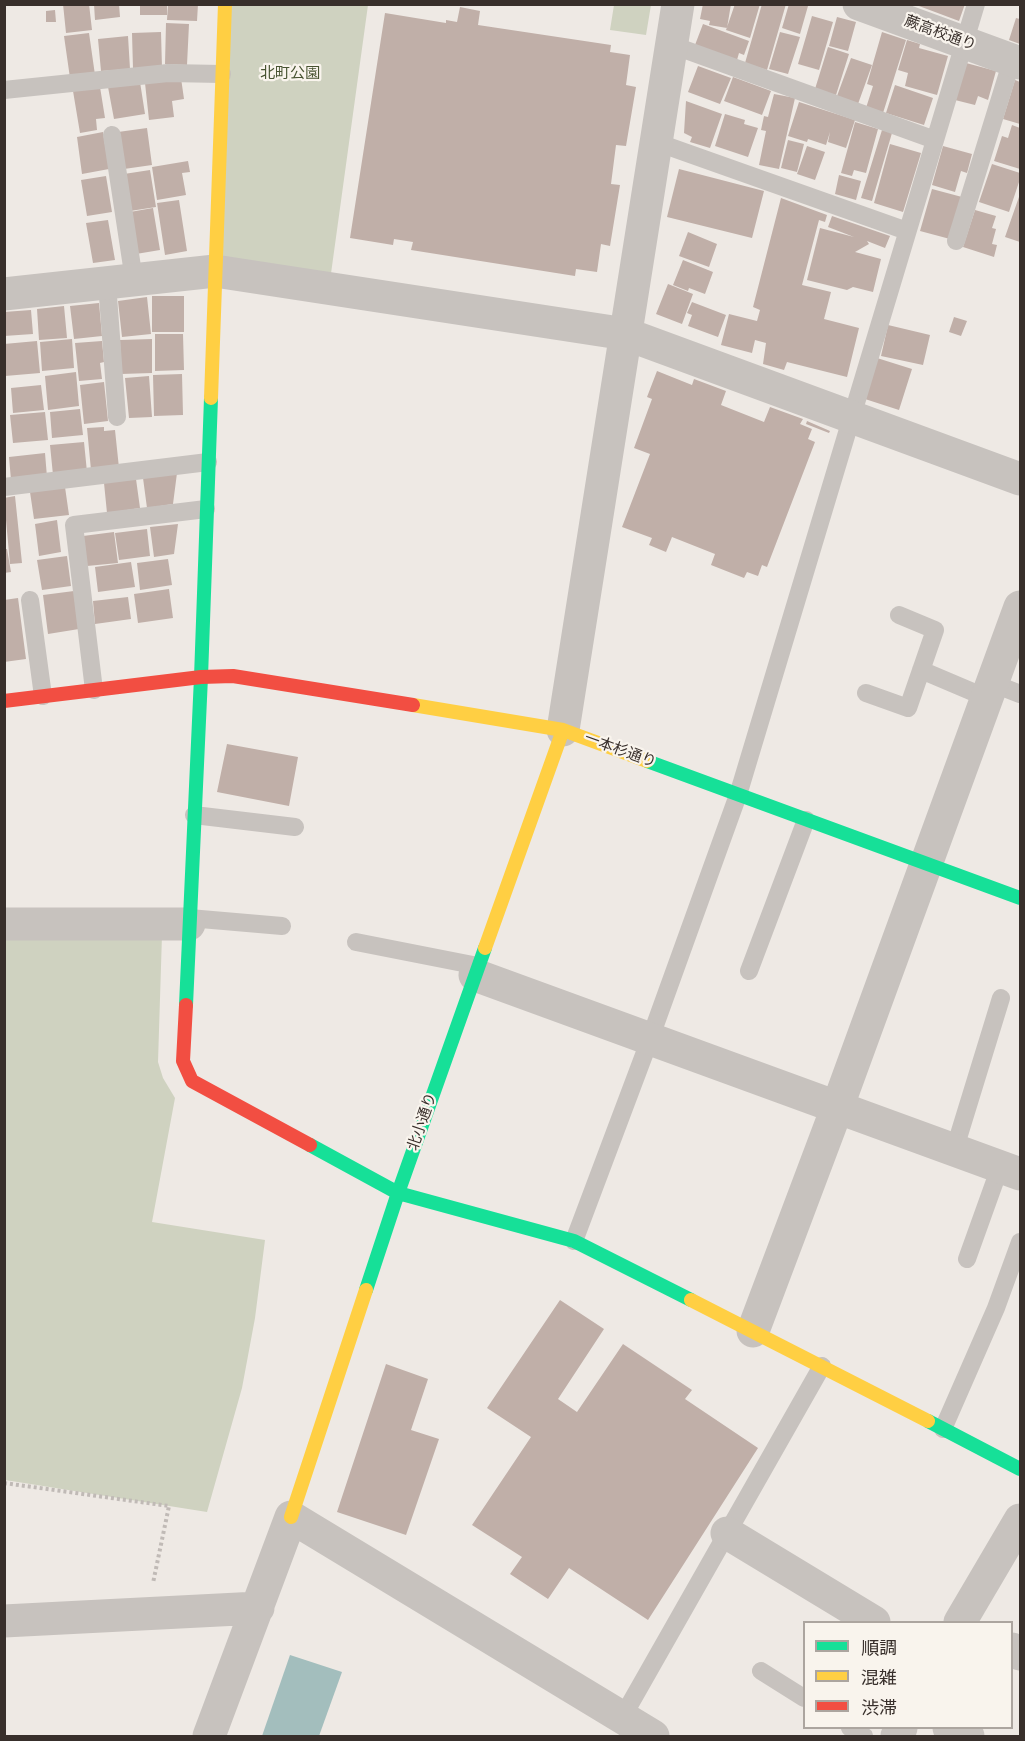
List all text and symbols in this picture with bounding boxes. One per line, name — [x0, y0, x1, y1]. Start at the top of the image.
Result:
street label: 蕨高校通り — [902, 13, 978, 55]
park label: 北町公園 — [260, 65, 320, 83]
street label: 一本杉通り — [582, 730, 658, 772]
street label: 北小通り — [405, 1091, 441, 1153]
legend — [803, 1621, 1013, 1729]
text: 順調 — [861, 1636, 897, 1660]
text: 混雑 — [861, 1666, 897, 1690]
text: 渋滞 — [861, 1696, 897, 1720]

